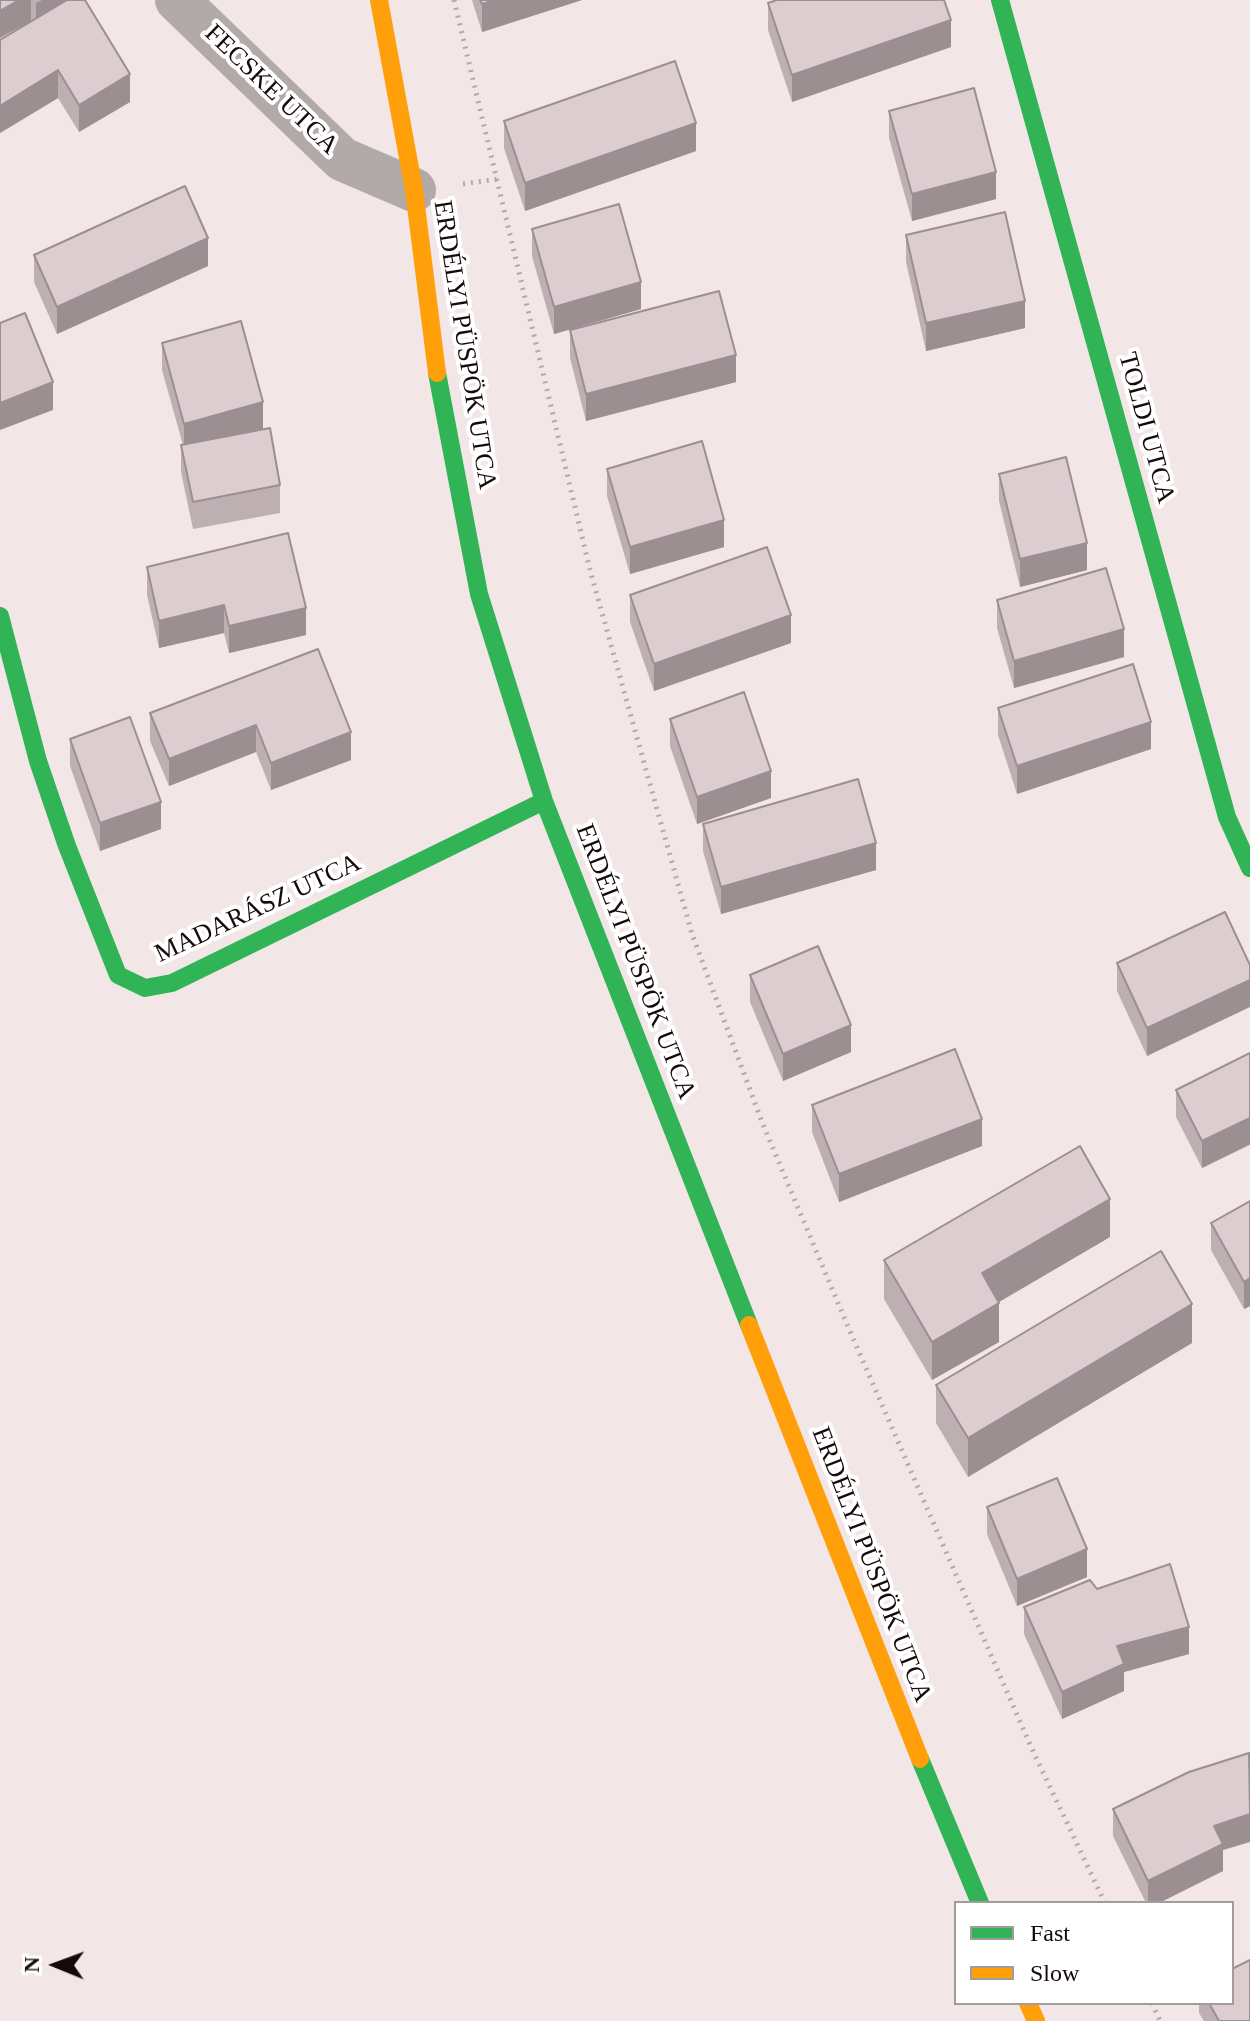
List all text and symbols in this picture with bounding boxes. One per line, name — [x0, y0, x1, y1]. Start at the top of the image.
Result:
street label: FECSKE UTCA — [198, 18, 344, 162]
street label: ERDÉLYI PÜSPÖK UTCA — [426, 198, 502, 492]
street label: TOLDI UTCA — [1111, 349, 1181, 507]
street label: ERDÉLYI PÜSPÖK UTCA — [568, 820, 702, 1104]
street label: MADARÁSZ UTCA — [150, 848, 366, 970]
street label: ERDÉLYI PÜSPÖK UTCA — [804, 1423, 938, 1707]
legend — [954, 1901, 1234, 2005]
text: Fast — [1030, 1920, 1070, 1946]
north arrow — [16, 1925, 96, 2005]
text: N — [19, 1956, 44, 1973]
text: Slow — [1030, 1960, 1079, 1986]

